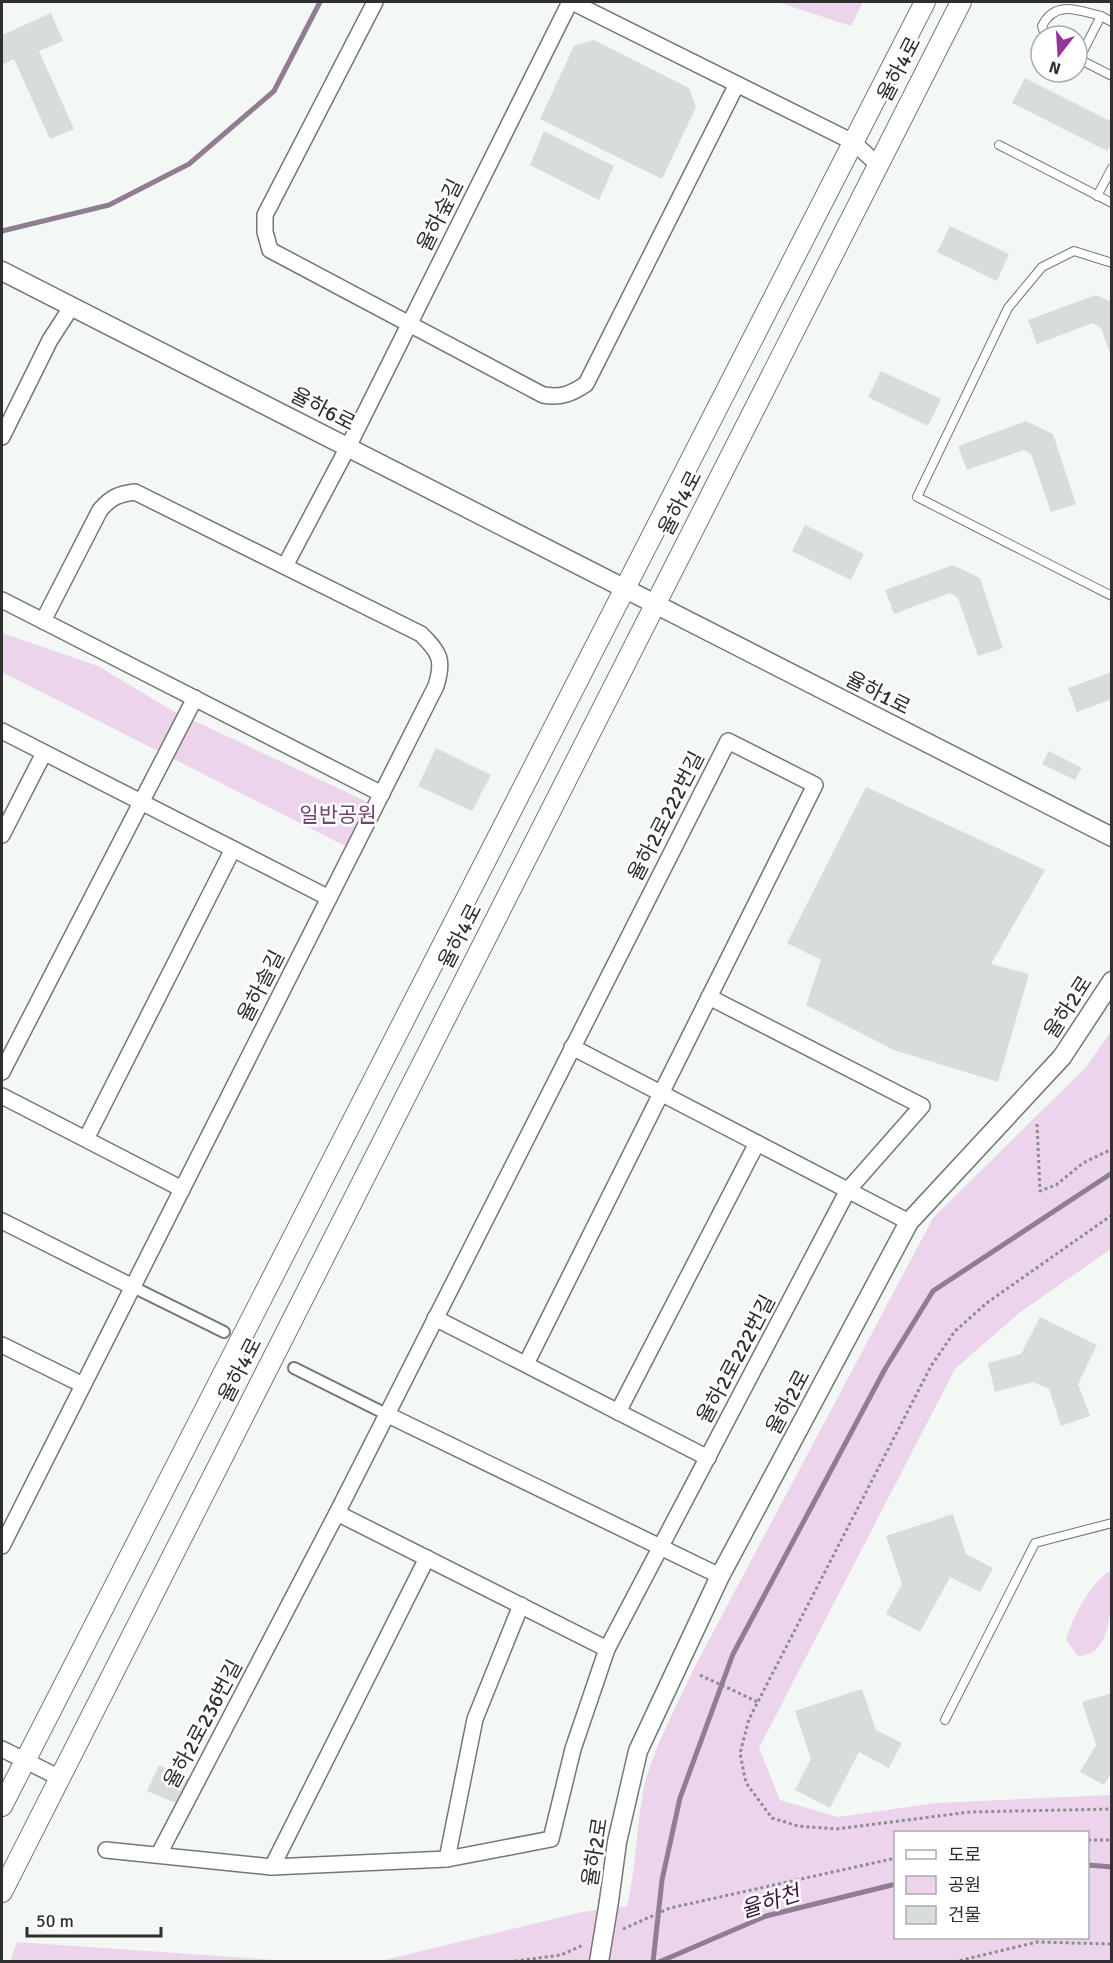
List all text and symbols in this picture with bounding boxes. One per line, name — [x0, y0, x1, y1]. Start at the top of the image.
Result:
north arrow — [1029, 24, 1089, 84]
street label: 율하4로 — [872, 32, 926, 106]
text: N — [1047, 56, 1063, 79]
street label: 율하숲길 — [411, 175, 469, 255]
street label: 율하6로 — [286, 382, 360, 436]
street label: 율하4로 — [653, 466, 707, 540]
street label: 율하1로 — [841, 666, 915, 720]
street label: 율하2로222번길 — [622, 747, 710, 885]
park label: 일반공원 — [299, 802, 377, 828]
street label: 율하4로 — [433, 899, 487, 973]
street label: 율하솔길 — [232, 946, 290, 1026]
street label: 율하2로 — [1038, 971, 1098, 1043]
street label: 율하2로222번길 — [691, 1290, 781, 1428]
street label: 율하4로 — [213, 1333, 267, 1407]
street label: 율하2로 — [760, 1365, 816, 1439]
street label: 율하2로236번길 — [158, 1655, 248, 1793]
street label: 율하2로 — [577, 1816, 613, 1888]
legend — [894, 1831, 1089, 1939]
text: 도로 — [948, 1844, 981, 1866]
text: 공원 — [948, 1874, 981, 1896]
water label: 율하천 — [737, 1878, 806, 1924]
scale bar — [27, 1900, 160, 1938]
text: 건물 — [948, 1904, 981, 1926]
text: 50 m — [36, 1910, 74, 1932]

